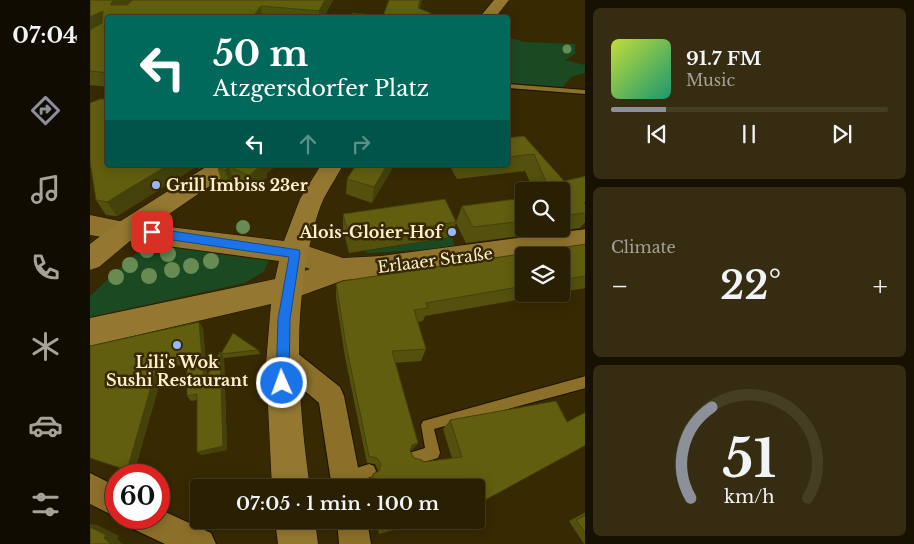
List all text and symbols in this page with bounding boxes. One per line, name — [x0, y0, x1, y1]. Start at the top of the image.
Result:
text: 07:04 — [12, 22, 78, 49]
text: 50 m — [213, 32, 308, 75]
icon: left — [130, 35, 195, 100]
text: 91.7 FM — [686, 47, 762, 70]
text: Music — [686, 70, 735, 90]
text: Atzgersdorfer Platz — [213, 75, 429, 102]
icon: directions — [28, 93, 63, 128]
icon: previous — [643, 120, 671, 148]
icon: pause — [735, 120, 763, 148]
icon: next — [828, 120, 856, 148]
icon: left — [241, 130, 269, 158]
icon: ahead — [294, 130, 322, 158]
icon: right — [347, 130, 375, 158]
icon: music — [28, 172, 63, 207]
place label: Grill Imbiss 23er — [166, 175, 308, 195]
marker: Grill Imbiss 23er — [150, 179, 162, 191]
map controls — [515, 182, 570, 302]
button: search — [515, 182, 570, 237]
pin — [131, 211, 173, 253]
icon: arrive — [138, 218, 166, 246]
place label: Alois-Gloier-Hof — [298, 222, 444, 242]
marker: Alois-Gloier-Hof — [446, 226, 458, 238]
text: Climate — [611, 237, 676, 257]
street label: Erlaaer Straße — [376, 243, 494, 277]
button: layers — [515, 247, 570, 302]
icon: phone — [28, 250, 63, 285]
text: 22° — [720, 262, 781, 309]
text: − — [611, 269, 629, 304]
text: + — [873, 269, 888, 304]
icon: climate — [28, 329, 63, 364]
marker: Lili's Wok Sushi Restaurant — [171, 339, 183, 351]
place label: Lili's Wok Sushi Restaurant — [106, 352, 249, 390]
position arrow — [255, 356, 307, 408]
icon: car — [28, 408, 63, 443]
text: 51 — [723, 427, 776, 491]
speed limit sign: 60 — [105, 464, 170, 529]
text: km/h — [724, 486, 775, 508]
icon: filters — [28, 487, 63, 522]
text: 07:05 · 1 min · 100 m — [236, 492, 439, 515]

